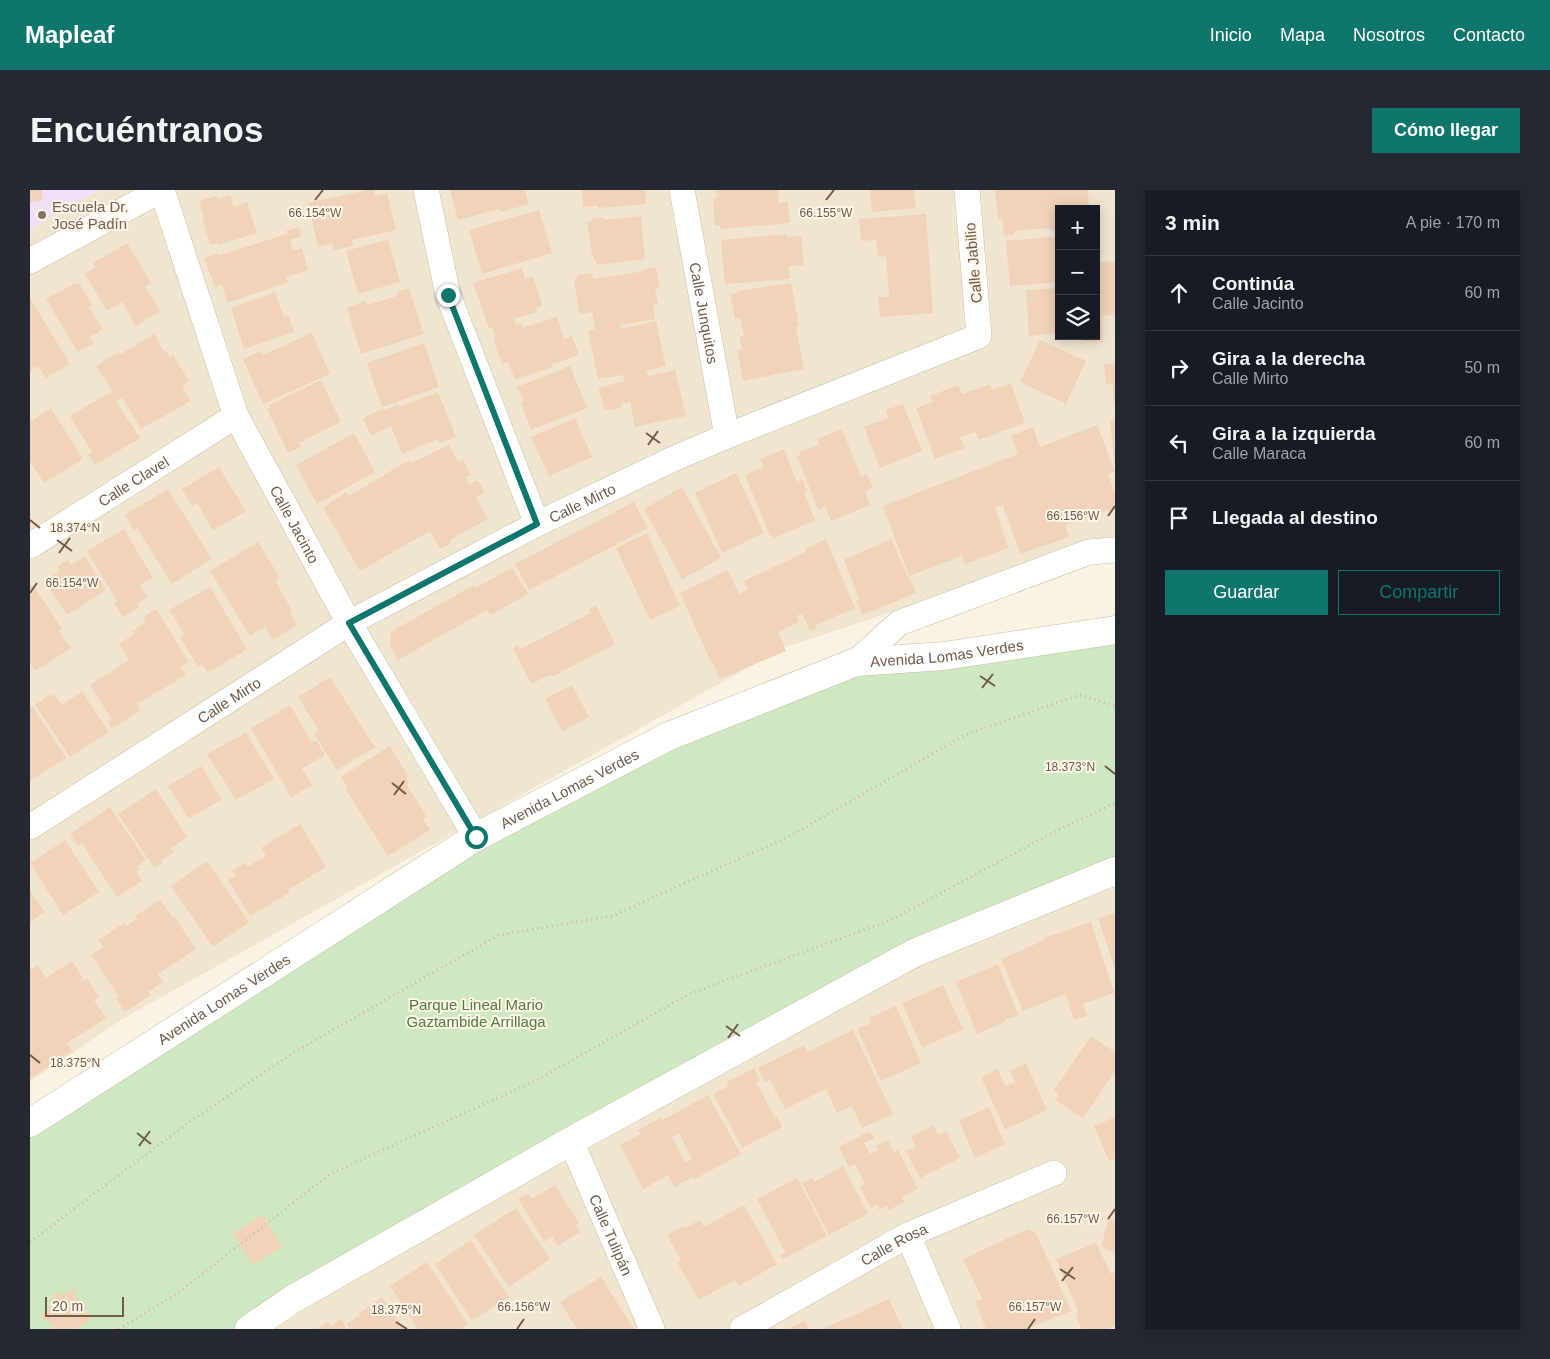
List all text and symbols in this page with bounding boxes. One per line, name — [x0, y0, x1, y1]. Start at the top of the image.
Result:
text: Mapleaf — [25, 21, 114, 48]
text: Inicio — [1210, 25, 1252, 45]
text: Mapa — [1280, 25, 1325, 45]
text: Nosotros — [1353, 25, 1425, 45]
text: Contacto — [1453, 25, 1525, 45]
button: Cómo llegar — [1372, 108, 1520, 153]
text: Encuéntranos — [30, 110, 263, 149]
place label: Escuela Dr. José Padín — [52, 198, 129, 232]
map controls — [1055, 205, 1100, 340]
button: + — [1055, 205, 1100, 250]
text: 66.154°W — [289, 206, 342, 220]
text: 66.155°W — [800, 206, 853, 220]
marker: Escuela Dr. José Padín — [36, 209, 48, 221]
text: 3 min — [1165, 211, 1220, 234]
text: A pie · 170 m — [1406, 214, 1500, 231]
street label: Calle Jabilio — [961, 222, 985, 304]
button: − — [1055, 250, 1100, 295]
street label: Calle Junquitos — [687, 261, 722, 365]
text: Continúa — [1212, 273, 1294, 294]
icon: ahead — [1165, 279, 1193, 307]
route end — [437, 284, 460, 307]
text: 60 m — [1464, 284, 1500, 301]
button: layers — [1055, 295, 1100, 340]
text: Calle Jacinto — [1212, 295, 1304, 312]
text: Gira a la derecha — [1212, 348, 1365, 369]
icon: right — [1165, 354, 1193, 382]
text: 50 m — [1464, 359, 1500, 376]
text: Calle Mirto — [1212, 370, 1288, 387]
text: Gira a la izquierda — [1212, 423, 1376, 444]
icon: left — [1165, 429, 1193, 457]
text: 60 m — [1464, 434, 1500, 451]
text: Calle Maraca — [1212, 445, 1306, 462]
street label: Calle Clavel — [95, 452, 172, 509]
street label: Calle Mirto — [546, 479, 618, 526]
street label: Calle Jacinto — [267, 482, 323, 566]
icon: arrive — [1165, 504, 1193, 532]
text: Llegada al destino — [1212, 507, 1378, 528]
text: 66.156°W — [1047, 509, 1100, 523]
text: 18.374°N — [50, 521, 100, 535]
button: Guardar — [1165, 570, 1328, 615]
button: Compartir — [1338, 570, 1500, 615]
text: 66.154°W — [46, 576, 99, 590]
street label: Avenida Lomas Verdes — [870, 636, 1024, 670]
street label: Calle Mirto — [194, 673, 264, 726]
street label: Avenida Lomas Verdes — [497, 745, 641, 831]
text: 18.373°N — [1045, 760, 1095, 774]
route start — [465, 826, 488, 849]
street label: Avenida Lomas Verdes — [154, 950, 293, 1048]
park label: Parque Lineal Mario Gaztambide Arrillaga — [406, 996, 546, 1030]
text: 18.375°N — [50, 1056, 100, 1070]
street label: Calle Tulipán — [586, 1191, 636, 1278]
text: 66.157°W — [1047, 1212, 1100, 1226]
street label: Calle Rosa — [857, 1219, 930, 1269]
scale bar — [45, 1294, 124, 1317]
text: 20 m — [52, 1298, 83, 1314]
text: 66.156°W — [498, 1300, 551, 1314]
text: 66.157°W — [1009, 1300, 1062, 1314]
text: 18.375°N — [371, 1303, 421, 1317]

